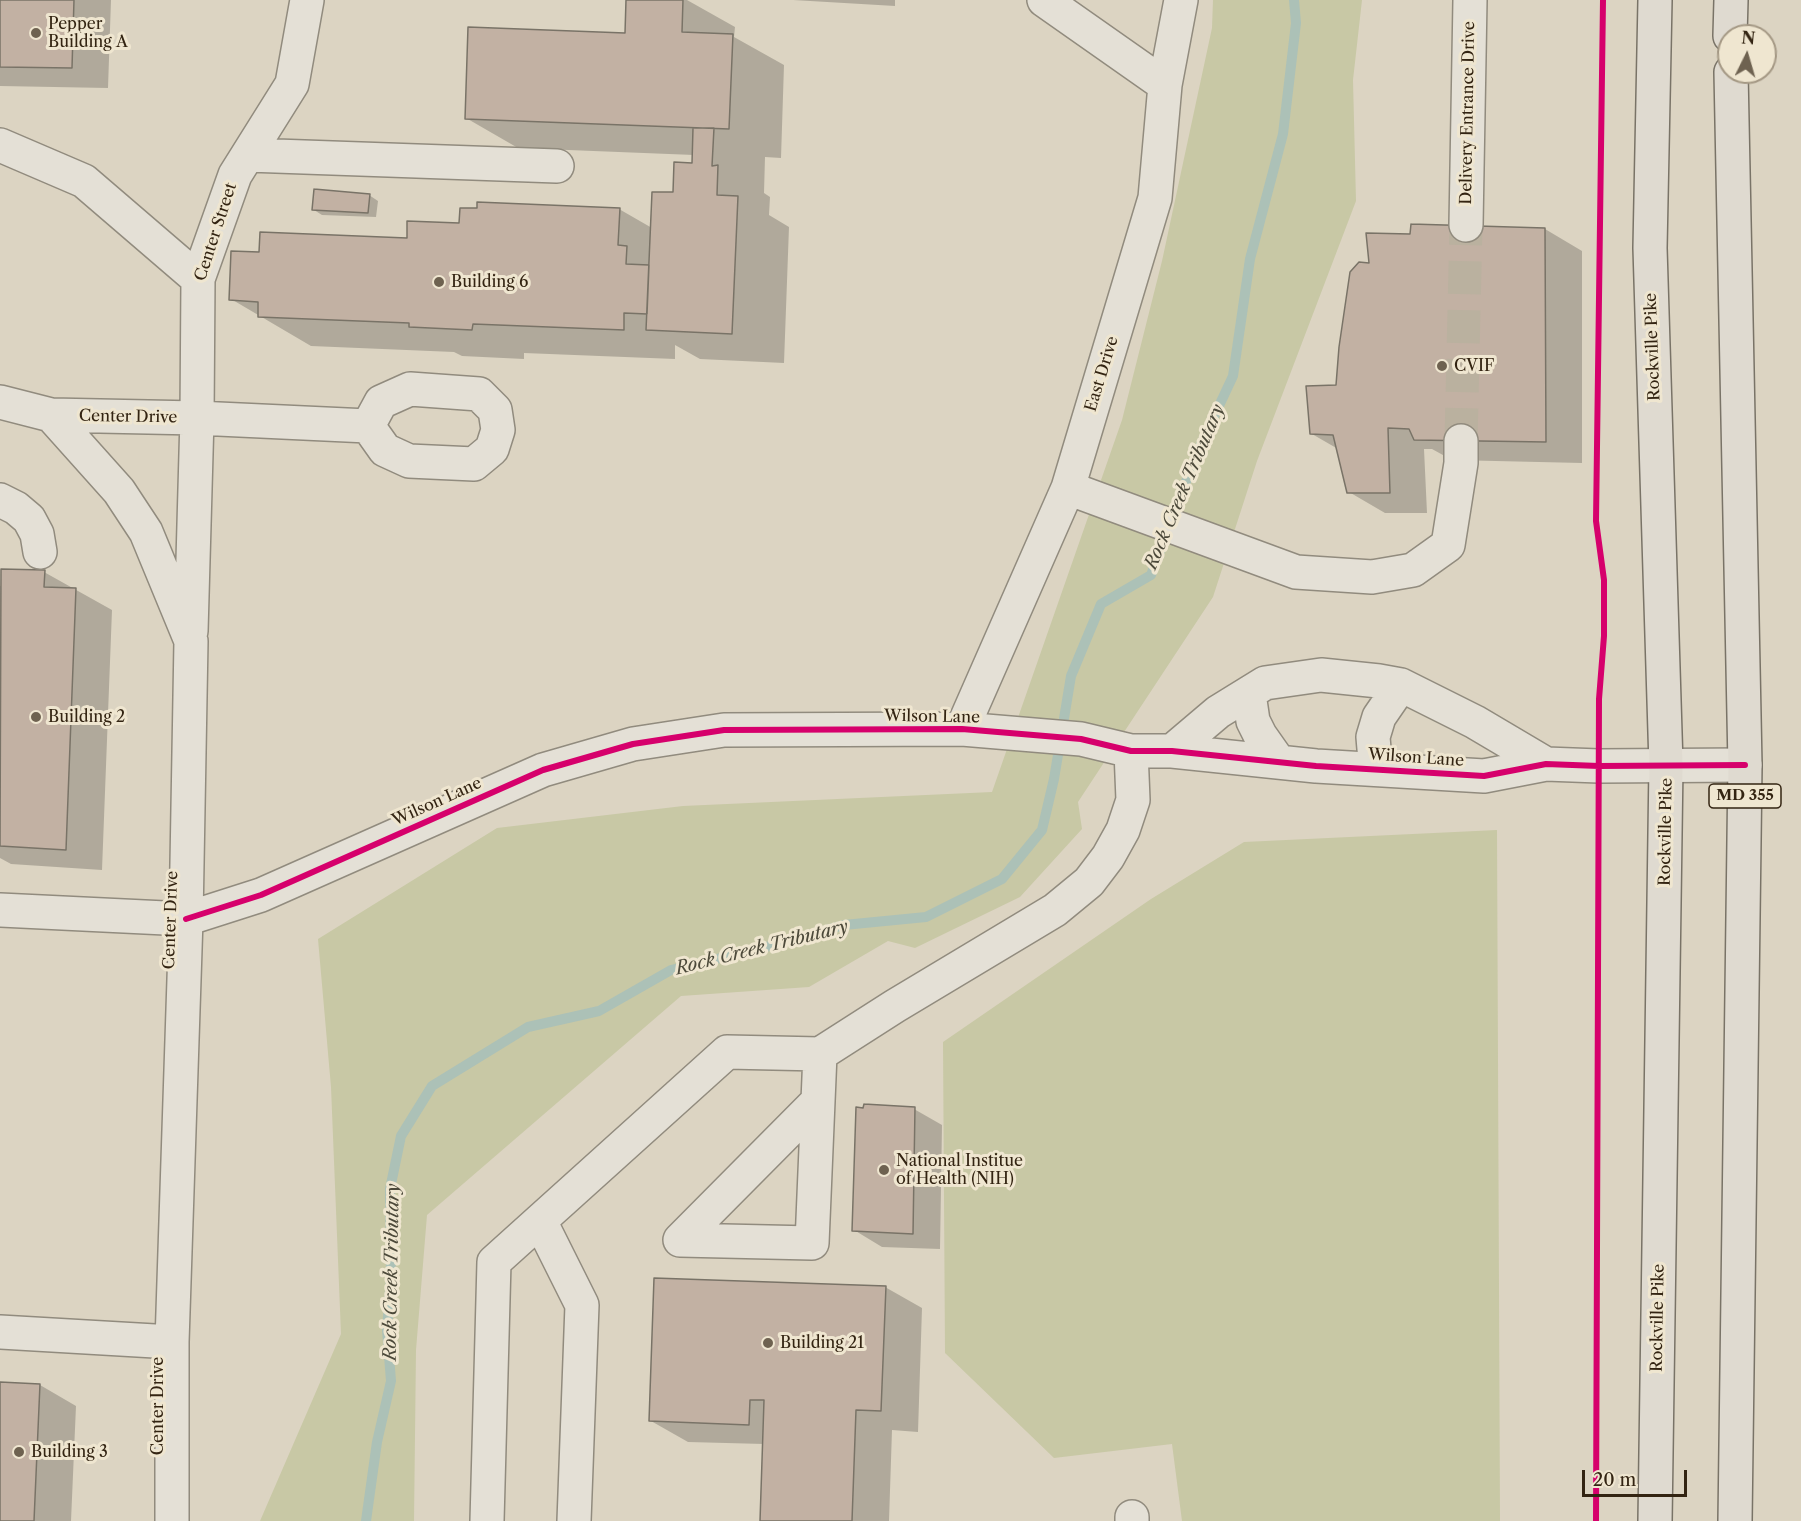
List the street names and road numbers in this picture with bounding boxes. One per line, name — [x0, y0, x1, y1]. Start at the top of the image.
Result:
street label: Delivery Entrance Drive — [1457, 21, 1479, 205]
street label: Center Street — [191, 180, 241, 284]
street label: Rockville Pike — [1642, 293, 1664, 401]
street label: East Drive — [1081, 334, 1123, 414]
street label: Center Drive — [79, 407, 177, 427]
street label: Wilson Lane — [884, 707, 980, 727]
street label: Wilson Lane — [1367, 745, 1465, 771]
street label: Wilson Lane — [389, 774, 485, 830]
street label: Rockville Pike — [1655, 778, 1677, 886]
road number: MD 355 — [1709, 784, 1781, 808]
street label: Center Drive — [160, 870, 182, 970]
street label: Rockville Pike — [1647, 1264, 1669, 1372]
street label: Center Drive — [148, 1357, 168, 1455]

